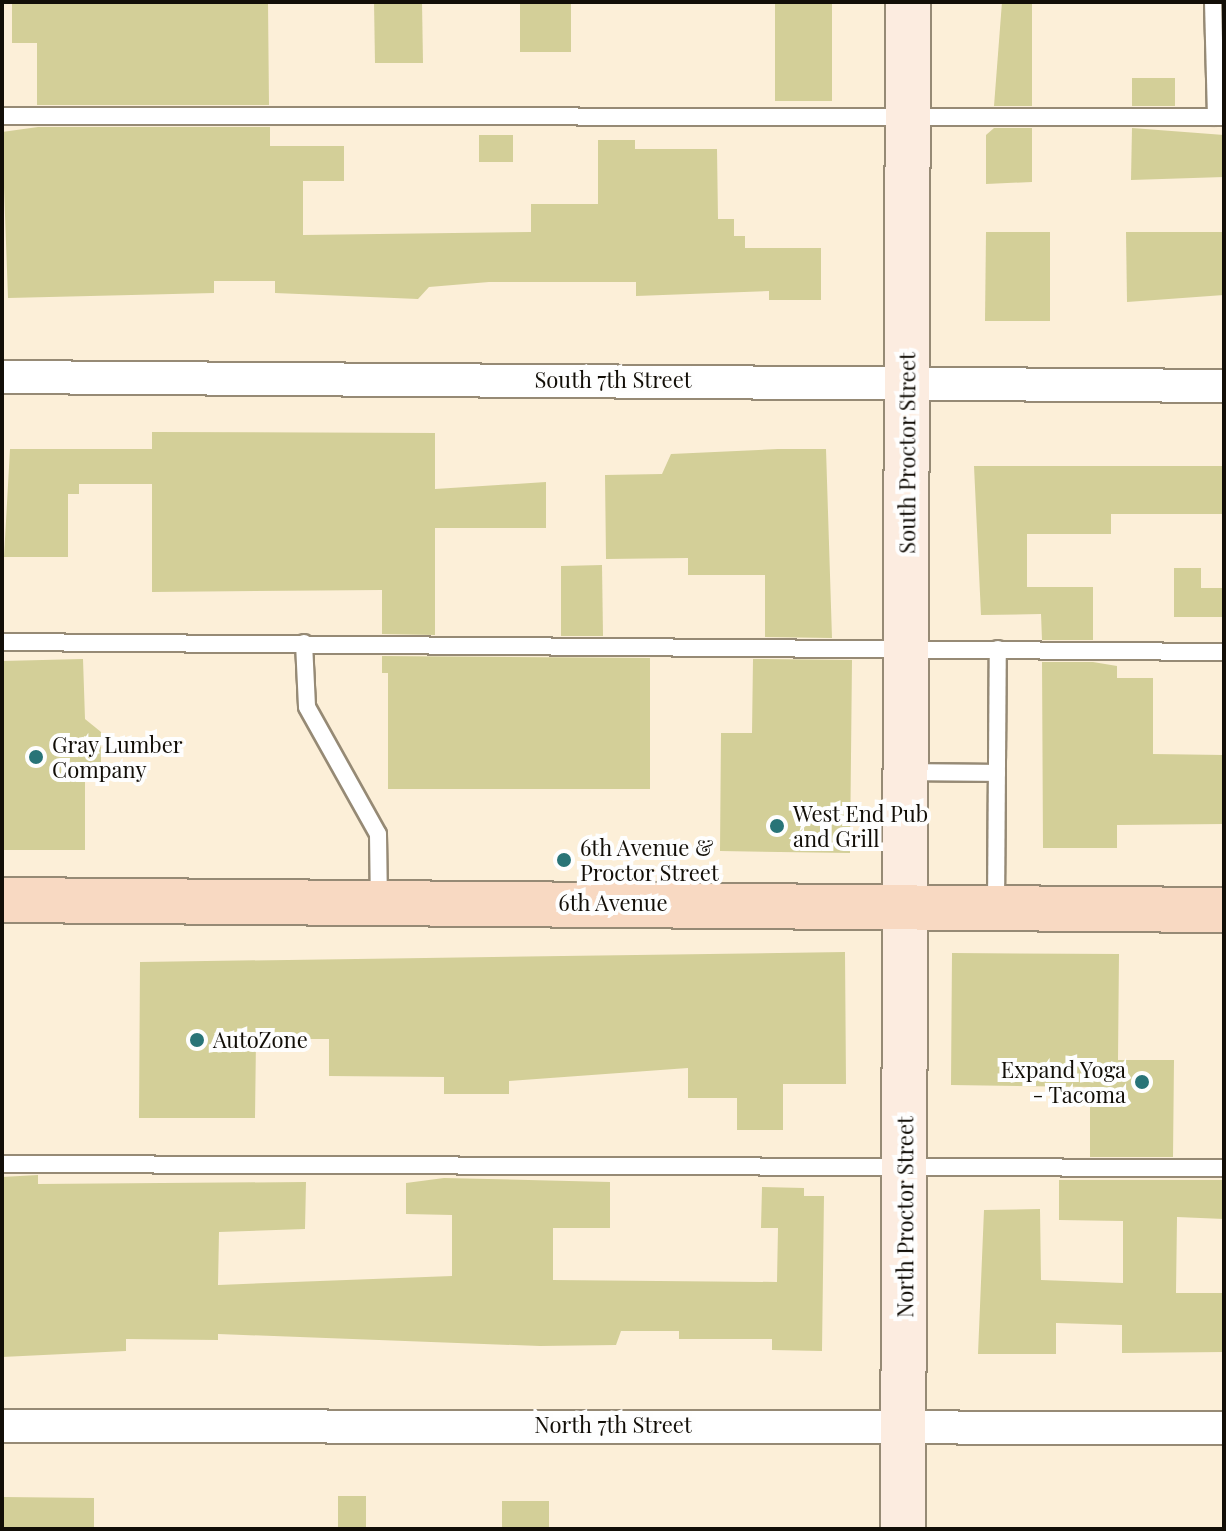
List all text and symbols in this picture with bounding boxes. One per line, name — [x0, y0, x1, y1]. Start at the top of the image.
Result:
street label: South Proctor Street — [894, 352, 920, 554]
street label: South 7th Street — [534, 367, 692, 393]
place label: Gray Lumber Company — [52, 731, 183, 782]
marker: Gray Lumber Company — [27, 748, 45, 766]
place label: West End Pub and Grill — [793, 800, 928, 852]
marker: West End Pub and Grill — [768, 817, 786, 835]
place label: 6th Avenue & Proctor Street — [580, 834, 719, 886]
marker: 6th Avenue & Proctor Street — [555, 851, 573, 869]
street label: 6th Avenue — [558, 890, 668, 916]
place label: AutoZone — [213, 1027, 308, 1053]
marker: AutoZone — [188, 1031, 206, 1049]
place label: Expand Yoga - Tacoma — [1000, 1056, 1126, 1108]
marker: Expand Yoga - Tacoma — [1133, 1073, 1151, 1091]
street label: North Proctor Street — [892, 1116, 918, 1318]
street label: North 7th Street — [534, 1412, 692, 1438]

